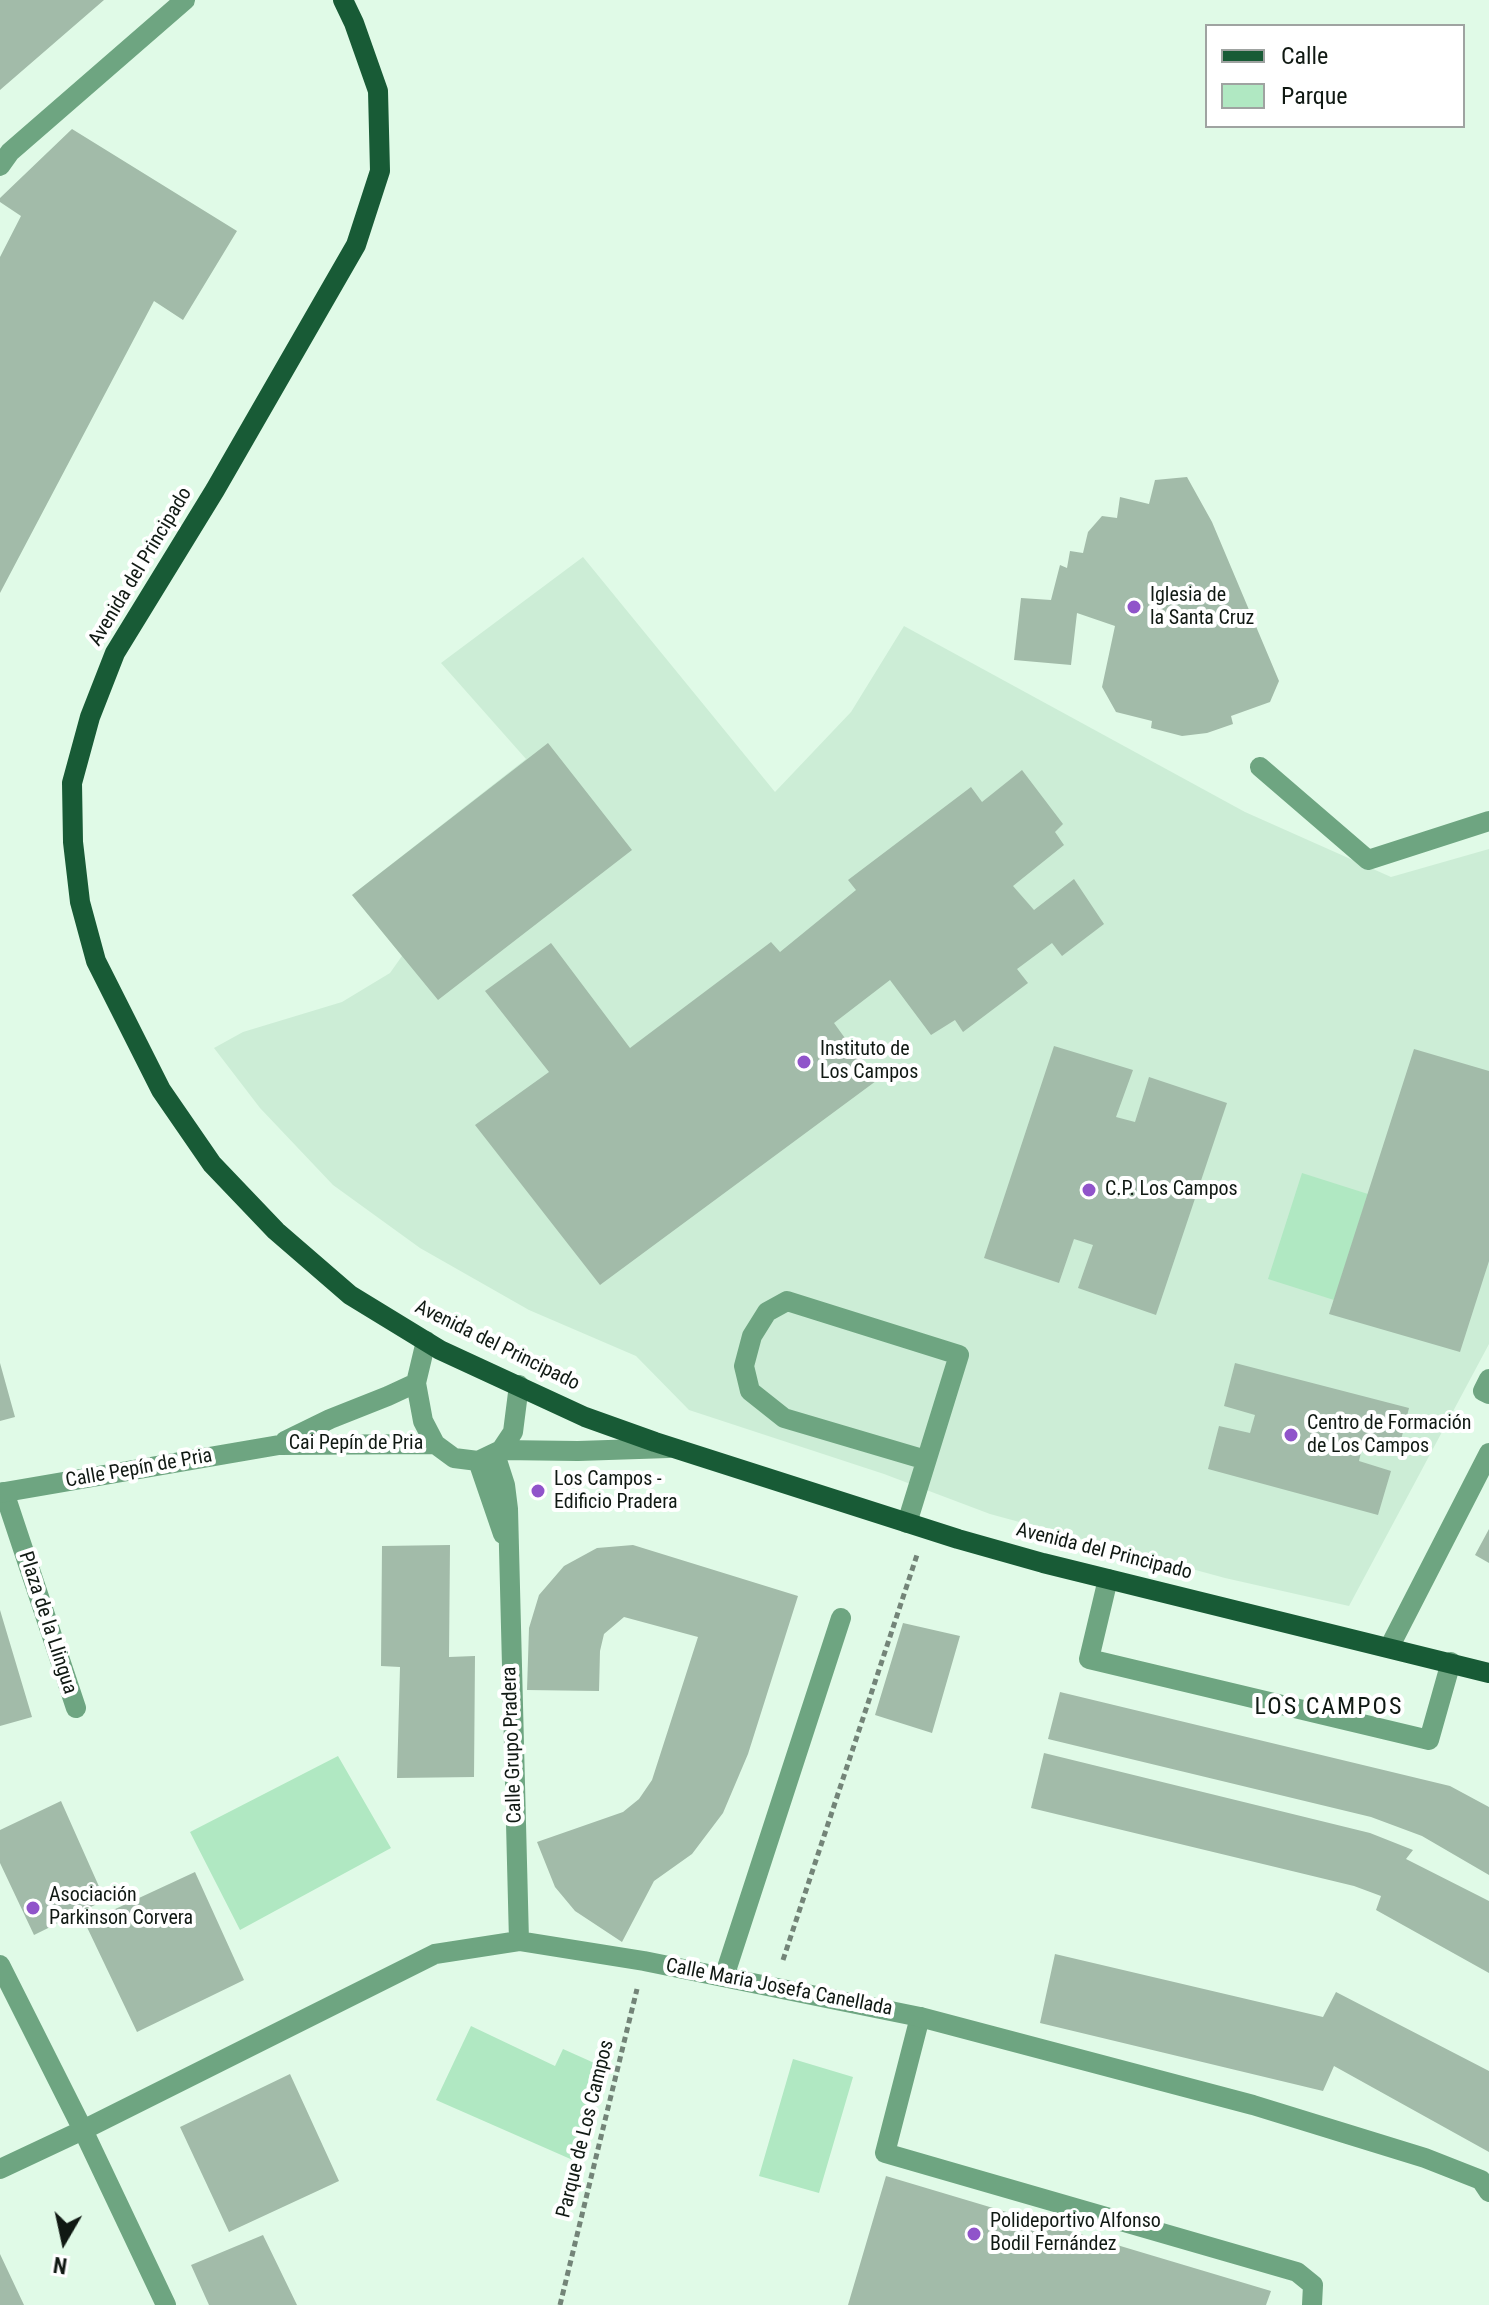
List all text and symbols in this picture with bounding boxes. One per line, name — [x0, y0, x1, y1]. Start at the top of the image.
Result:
legend — [1205, 24, 1465, 128]
text: Calle — [1281, 42, 1328, 70]
text: Parque — [1281, 82, 1348, 110]
street label: Avenida del Principado — [84, 484, 198, 650]
place label: Iglesia de la Santa Cruz — [1150, 584, 1254, 631]
marker: Iglesia de la Santa Cruz — [1125, 598, 1143, 616]
place label: Instituto de Los Campos — [820, 1038, 918, 1085]
marker: Instituto de Los Campos — [795, 1053, 813, 1071]
place label: C.P. Los Campos — [1105, 1178, 1238, 1202]
marker: C.P. Los Campos — [1080, 1181, 1098, 1199]
street label: Avenida del Principado — [411, 1296, 583, 1396]
place label: Centro de Formación de Los Campos — [1307, 1412, 1471, 1459]
marker: Centro de Formación de Los Campos — [1282, 1426, 1300, 1444]
street label: Cai Pepín de Pria — [289, 1432, 423, 1456]
street label: Calle Pepín de Pria — [64, 1444, 214, 1494]
place label: Los Campos - Edificio Pradera — [554, 1468, 677, 1515]
marker: Los Campos - Edificio Pradera — [529, 1482, 547, 1500]
street label: Avenida del Principado — [1014, 1519, 1194, 1585]
street label: Plaza de la Llingua — [13, 1549, 81, 1697]
street label: Calle Grupo Pradera — [498, 1666, 528, 1824]
district label: LOS CAMPOS — [1255, 1694, 1403, 1722]
place label: Asociación Parkinson Corvera — [49, 1884, 193, 1931]
marker: Asociación Parkinson Corvera — [24, 1899, 42, 1917]
street label: Calle Maria Josefa Canellada — [664, 1954, 894, 2022]
street label: Parque de Los Campos — [552, 2038, 620, 2220]
north arrow — [24, 2201, 104, 2281]
place label: Polideportivo Alfonso Bodil Fernández — [990, 2210, 1161, 2257]
marker: Polideportivo Alfonso Bodil Fernández — [965, 2225, 983, 2243]
text: N — [52, 2252, 69, 2279]

